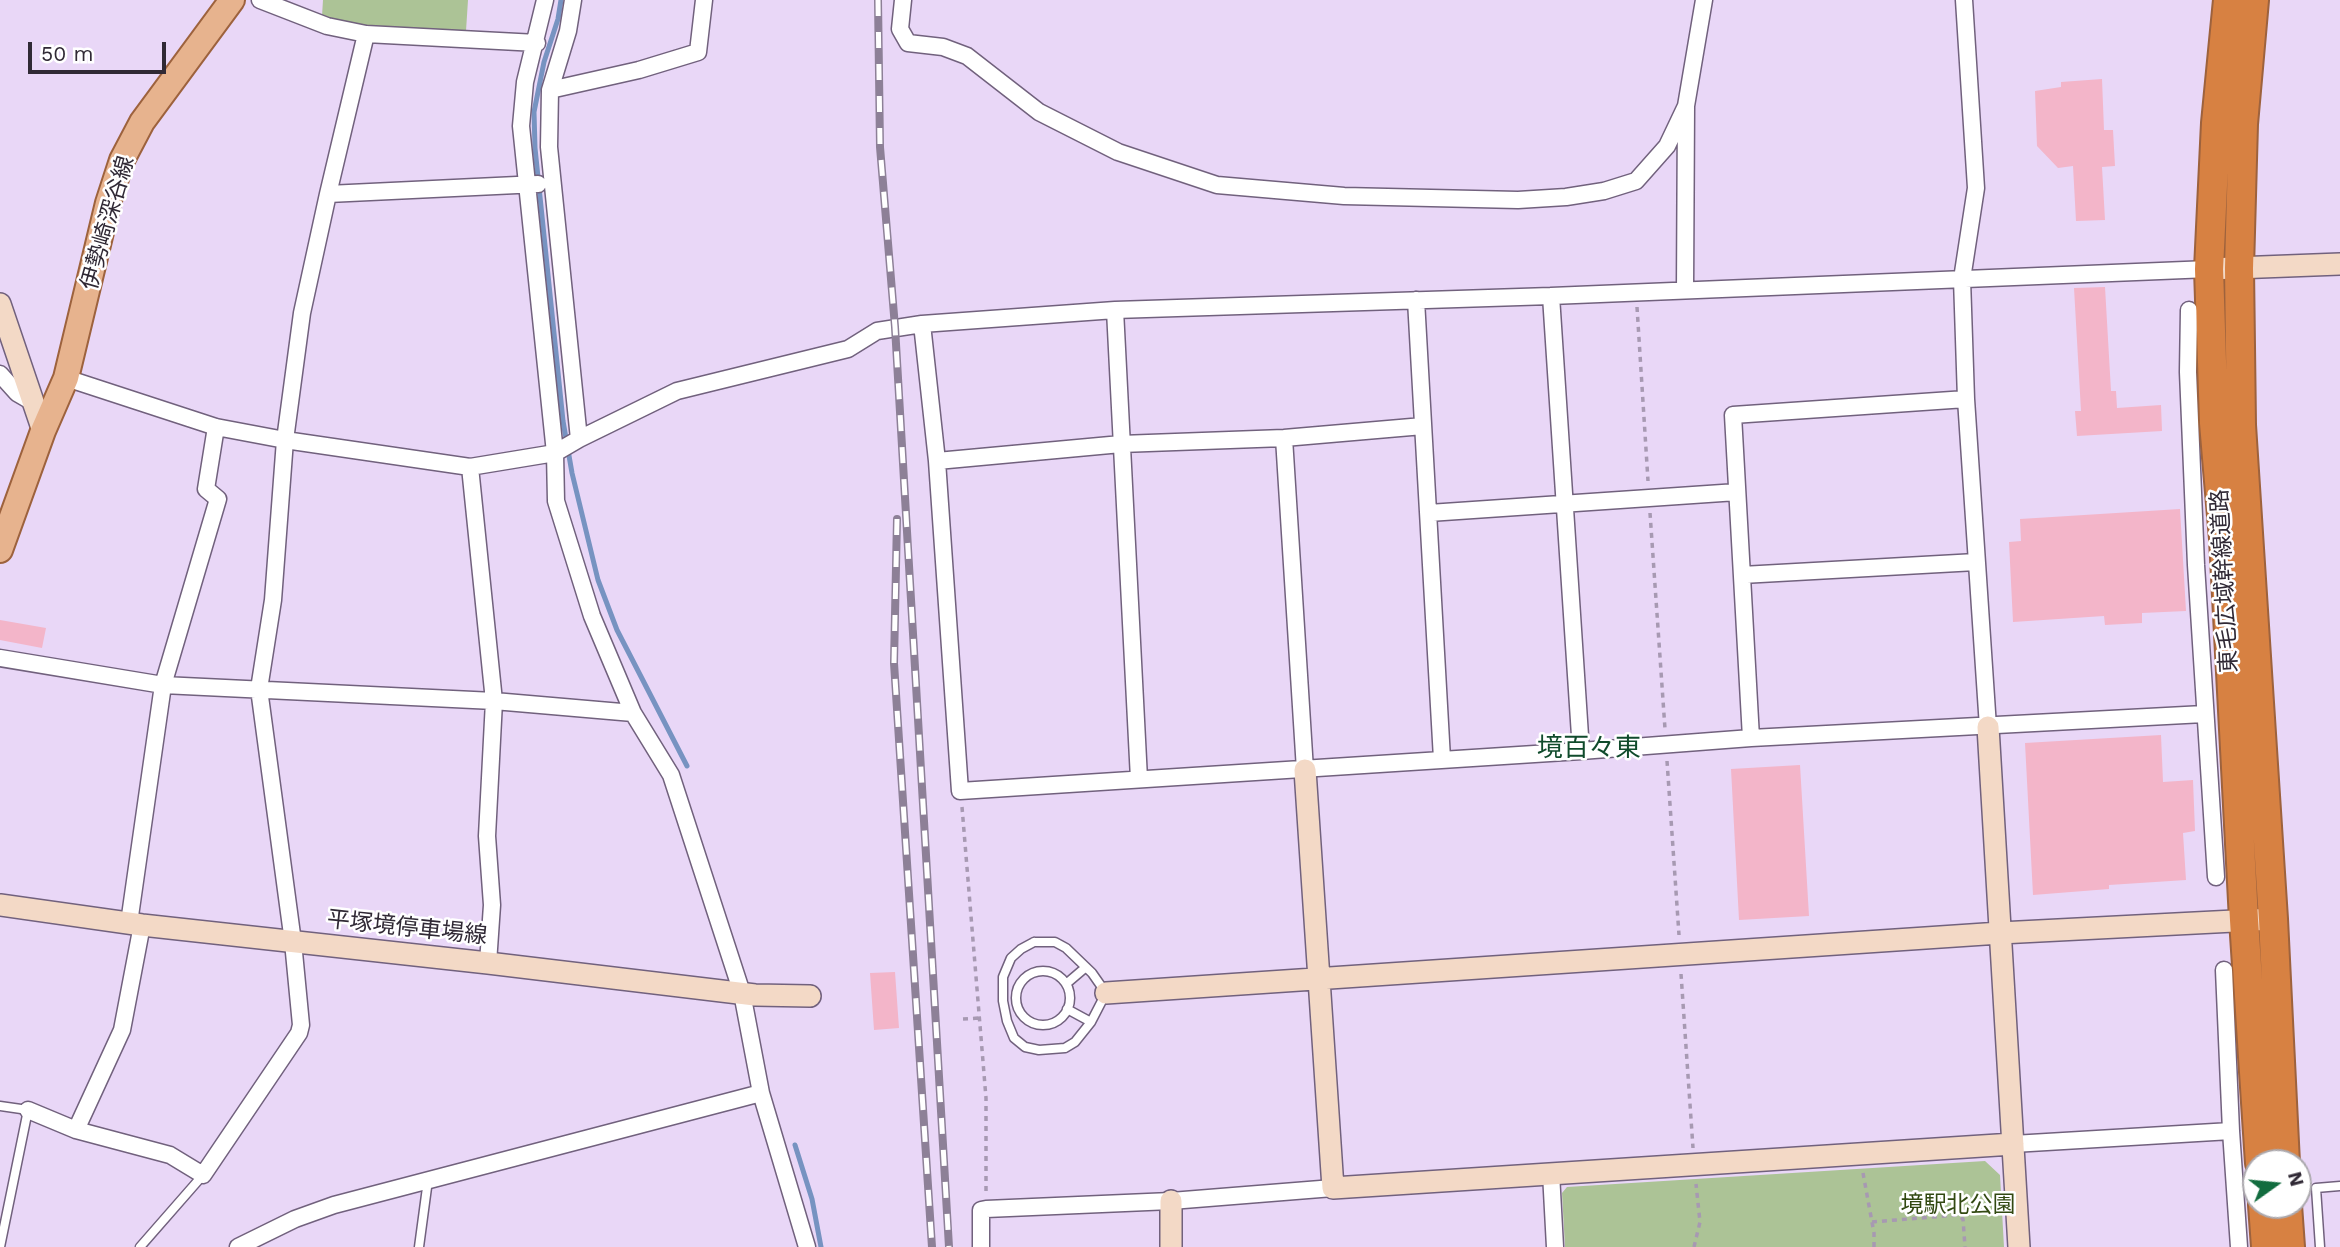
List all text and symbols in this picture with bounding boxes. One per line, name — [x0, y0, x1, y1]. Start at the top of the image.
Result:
scale bar — [32, 28, 170, 72]
text: 50 m — [41, 41, 93, 66]
street label: 伊勢崎深谷線 — [76, 153, 140, 293]
street label: 東毛広域幹線道路 — [2206, 488, 2244, 674]
district label: 境百々東 — [1537, 732, 1641, 764]
street label: 平塚境停車場線 — [325, 906, 489, 950]
north arrow — [2242, 1149, 2312, 1219]
text: N — [2283, 1169, 2309, 1189]
park label: 境駅北公園 — [1901, 1191, 2015, 1219]

